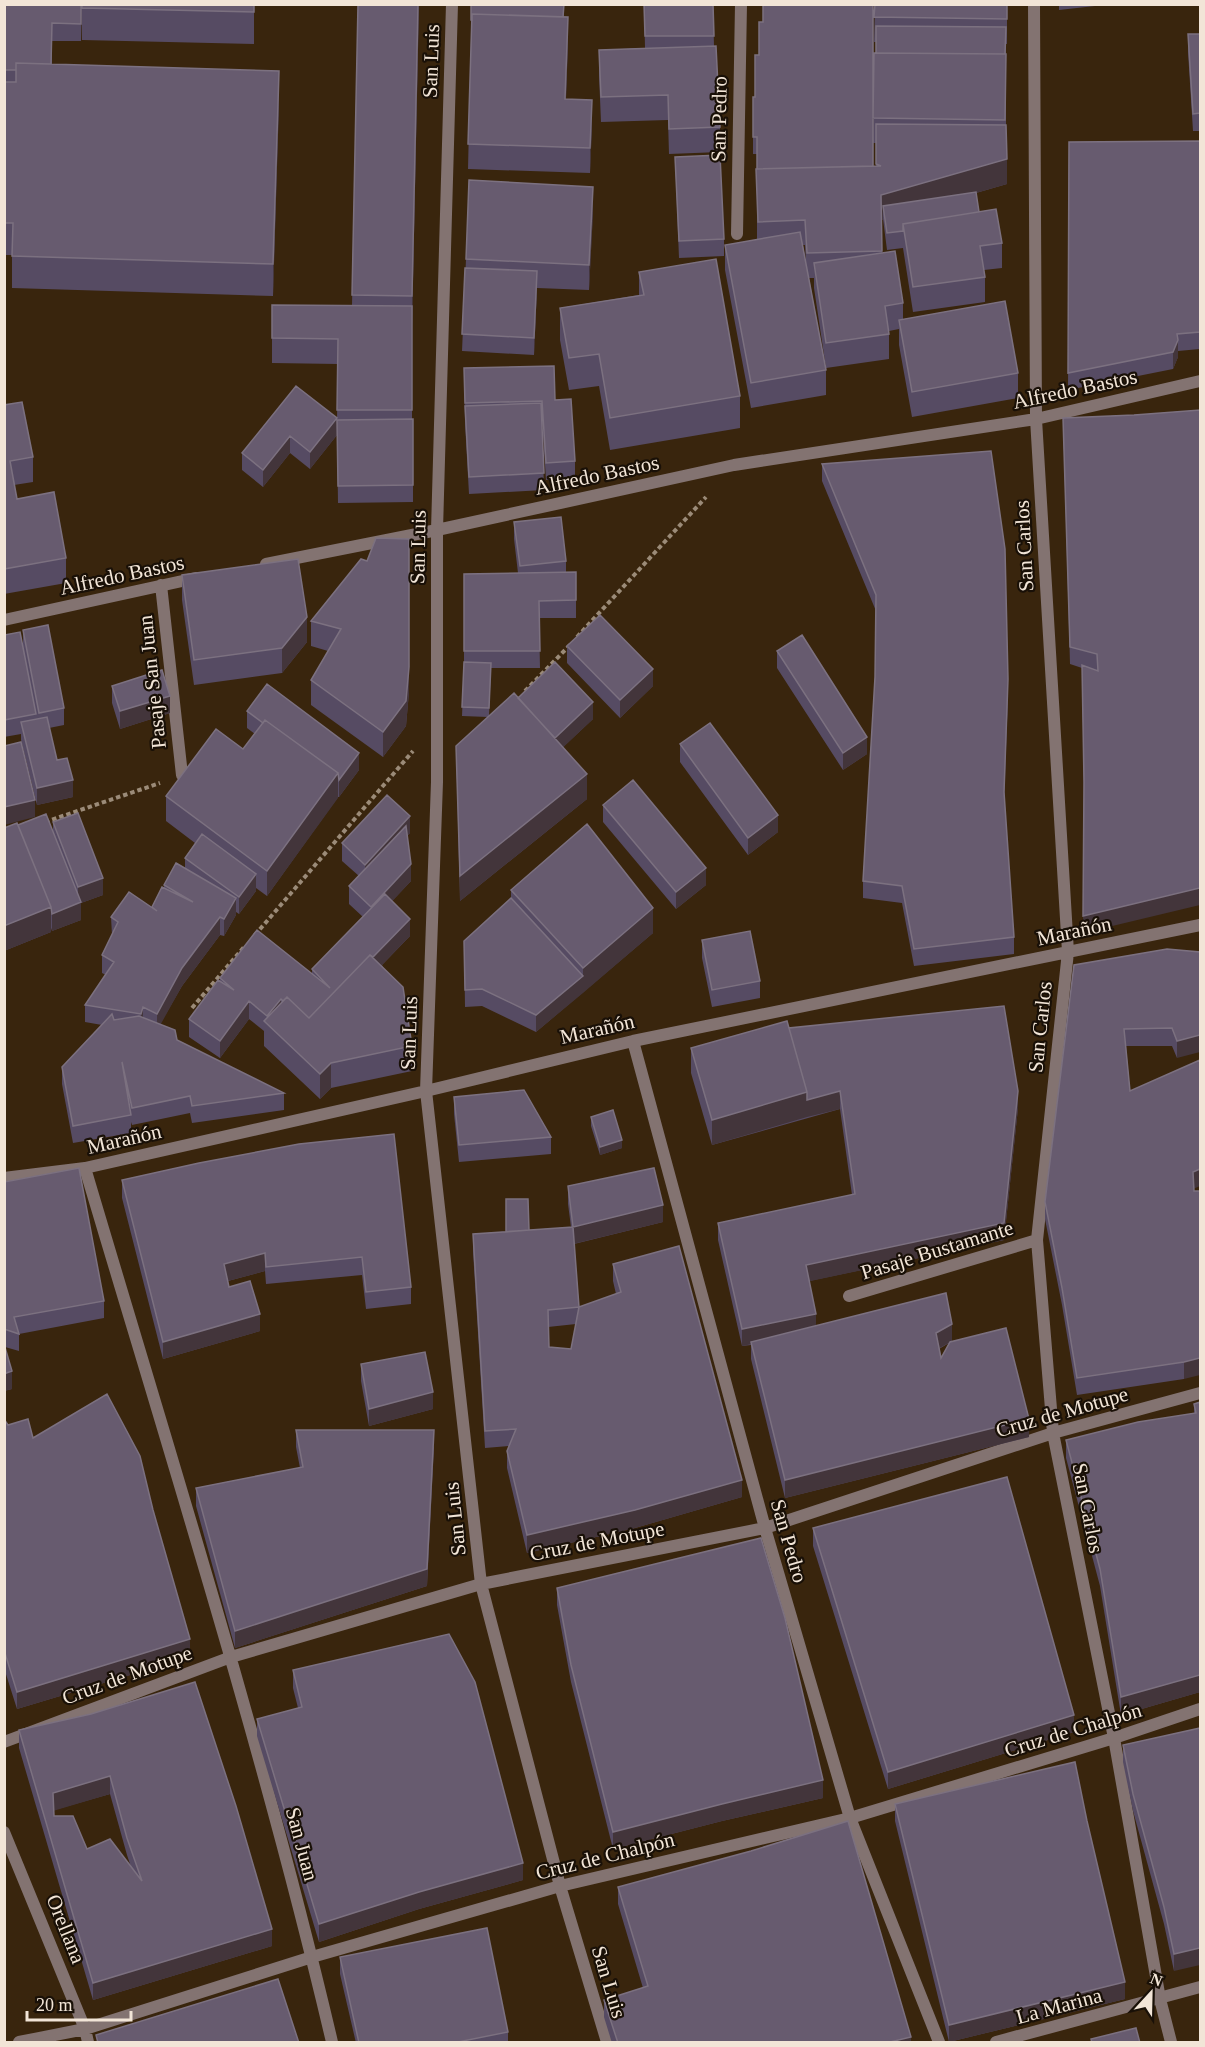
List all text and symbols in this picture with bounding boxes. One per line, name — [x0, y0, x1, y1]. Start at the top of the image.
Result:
street label: San Luis — [418, 24, 444, 98]
street label: San Pedro — [706, 76, 732, 162]
street label: Alfredo Bastos — [1011, 364, 1139, 414]
street label: Alfredo Bastos — [533, 450, 661, 500]
street label: San Carlos — [1010, 500, 1038, 592]
street label: San Luis — [405, 510, 431, 584]
street label: Alfredo Bastos — [58, 550, 186, 600]
street label: Pasaje San Juan — [133, 614, 171, 750]
street label: Marañón — [1034, 911, 1114, 951]
street label: San Carlos — [1023, 980, 1057, 1074]
street label: San Luis — [396, 996, 422, 1070]
street label: Marañón — [557, 1009, 637, 1049]
street label: Marañón — [84, 1119, 164, 1159]
street label: Pasaje Bustamante — [858, 1215, 1016, 1285]
street label: Cruz de Motupe — [993, 1382, 1131, 1442]
street label: San Carlos — [1067, 1461, 1109, 1555]
street label: San Luis — [439, 1481, 471, 1557]
street label: San Pedro — [766, 1496, 812, 1586]
street label: Cruz de Motupe — [528, 1516, 666, 1566]
street label: Cruz de Motupe — [59, 1640, 195, 1710]
street label: Cruz de Chalpón — [1001, 1698, 1145, 1762]
street label: San Juan — [281, 1805, 323, 1884]
street label: Cruz de Chalpón — [533, 1827, 677, 1885]
street label: Orellana — [41, 1891, 91, 1968]
street label: San Luis — [587, 1943, 631, 2021]
north arrow — [1121, 1963, 1181, 2023]
text: N — [1148, 1970, 1165, 1990]
street label: La Marina — [1013, 1983, 1105, 2029]
scale bar — [27, 1984, 130, 2022]
text: 20 m — [36, 1995, 73, 2015]

